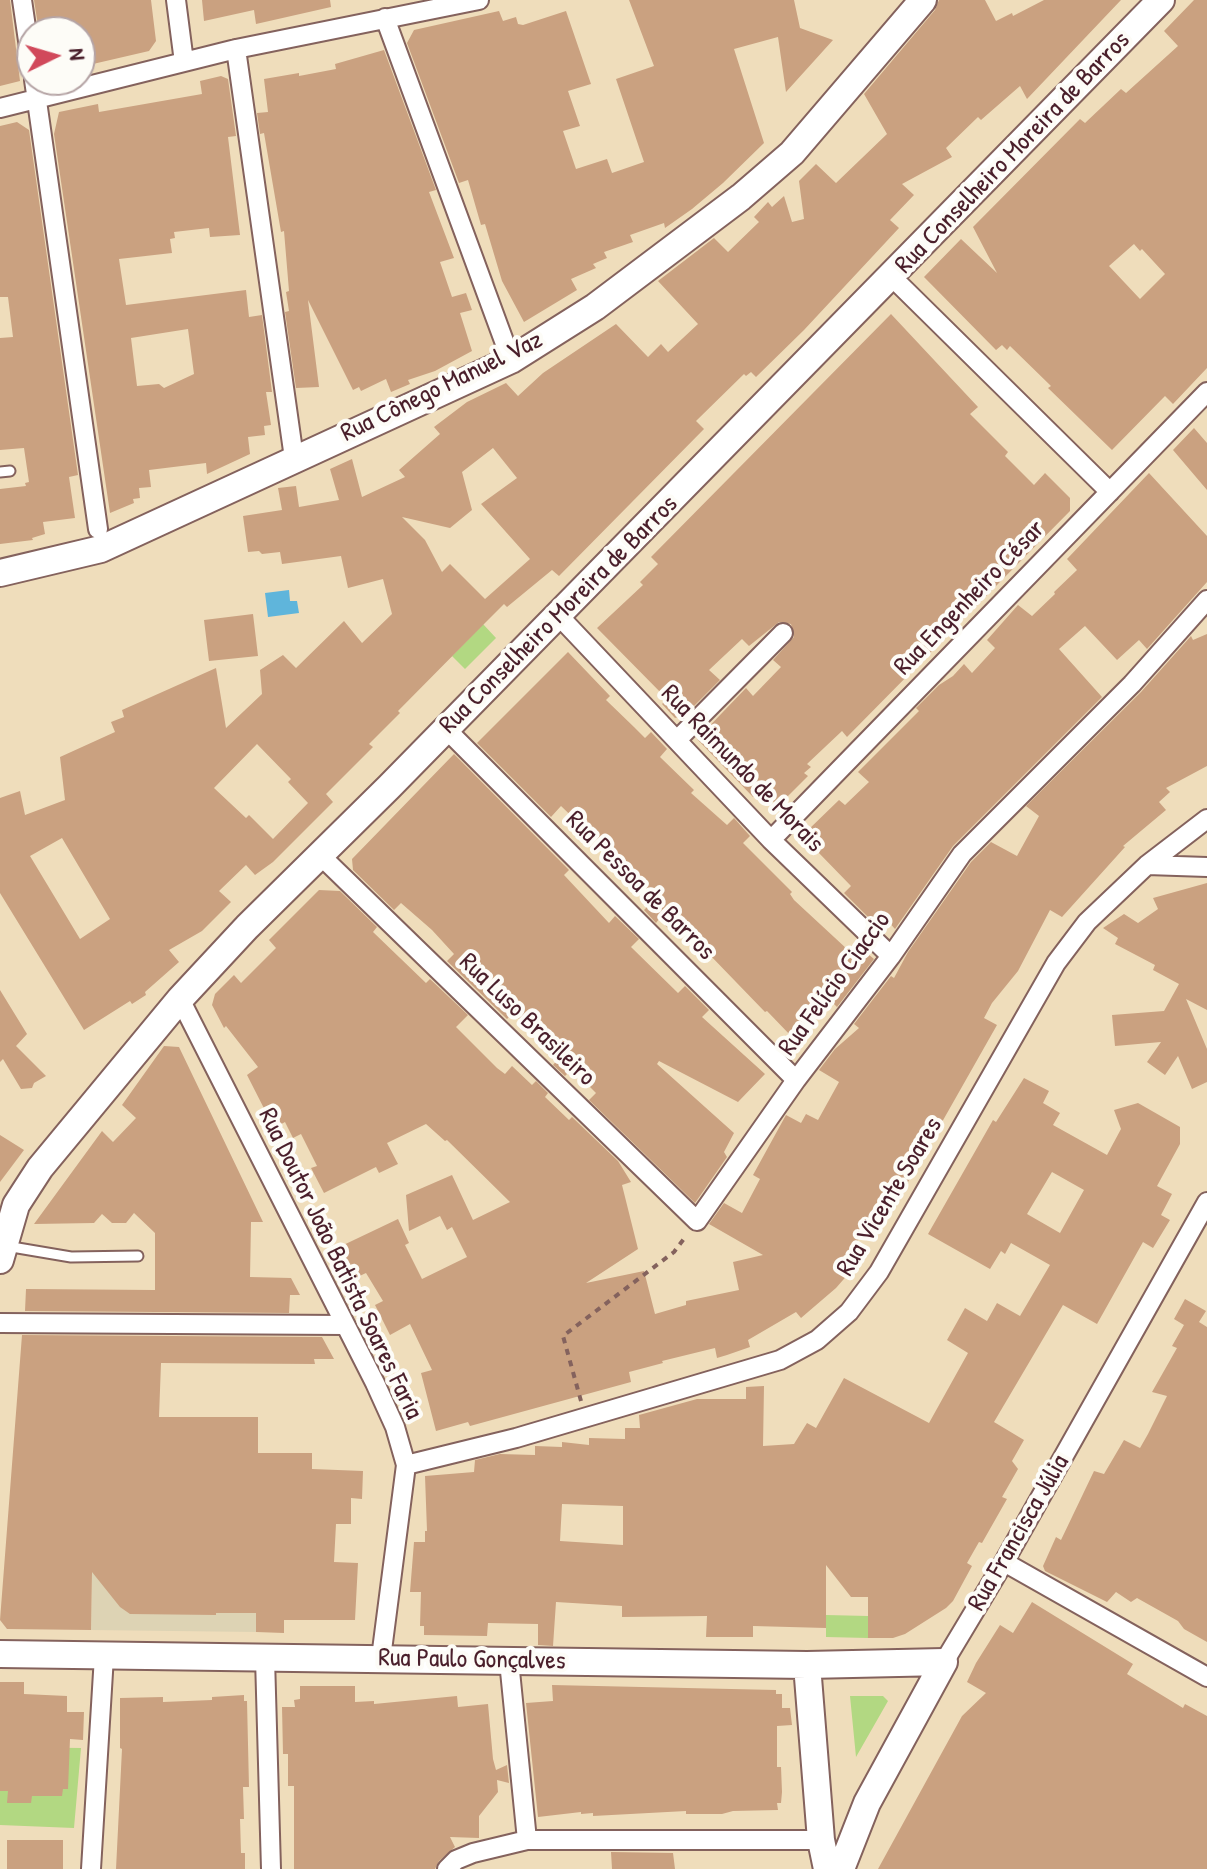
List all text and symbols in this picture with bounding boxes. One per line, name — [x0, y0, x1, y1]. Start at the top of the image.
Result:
north arrow — [16, 16, 96, 96]
street label: Rua Conselheiro Moreira de Barros — [889, 26, 1137, 280]
text: N — [62, 47, 93, 61]
street label: Rua Cônego Manuel Vaz — [336, 325, 548, 449]
street label: Rua Conselheiro Moreira de Barros — [433, 489, 685, 741]
street label: Rua Engenheiro César — [888, 514, 1052, 682]
street label: Rua Raimundo de Morais — [654, 679, 830, 859]
street label: Rua Pessoa de Barros — [559, 805, 721, 967]
street label: Rua Felício Ciaccio — [772, 906, 898, 1062]
street label: Rua Luso Brasileiro — [452, 947, 602, 1093]
street label: Rua Doutor João Batista Soares Faria — [251, 1103, 429, 1425]
street label: Rua Vicente Soares — [830, 1112, 950, 1282]
street label: Rua Francisca Júlia — [962, 1449, 1076, 1617]
street label: Rua Paulo Gonçalves — [378, 1643, 566, 1677]

